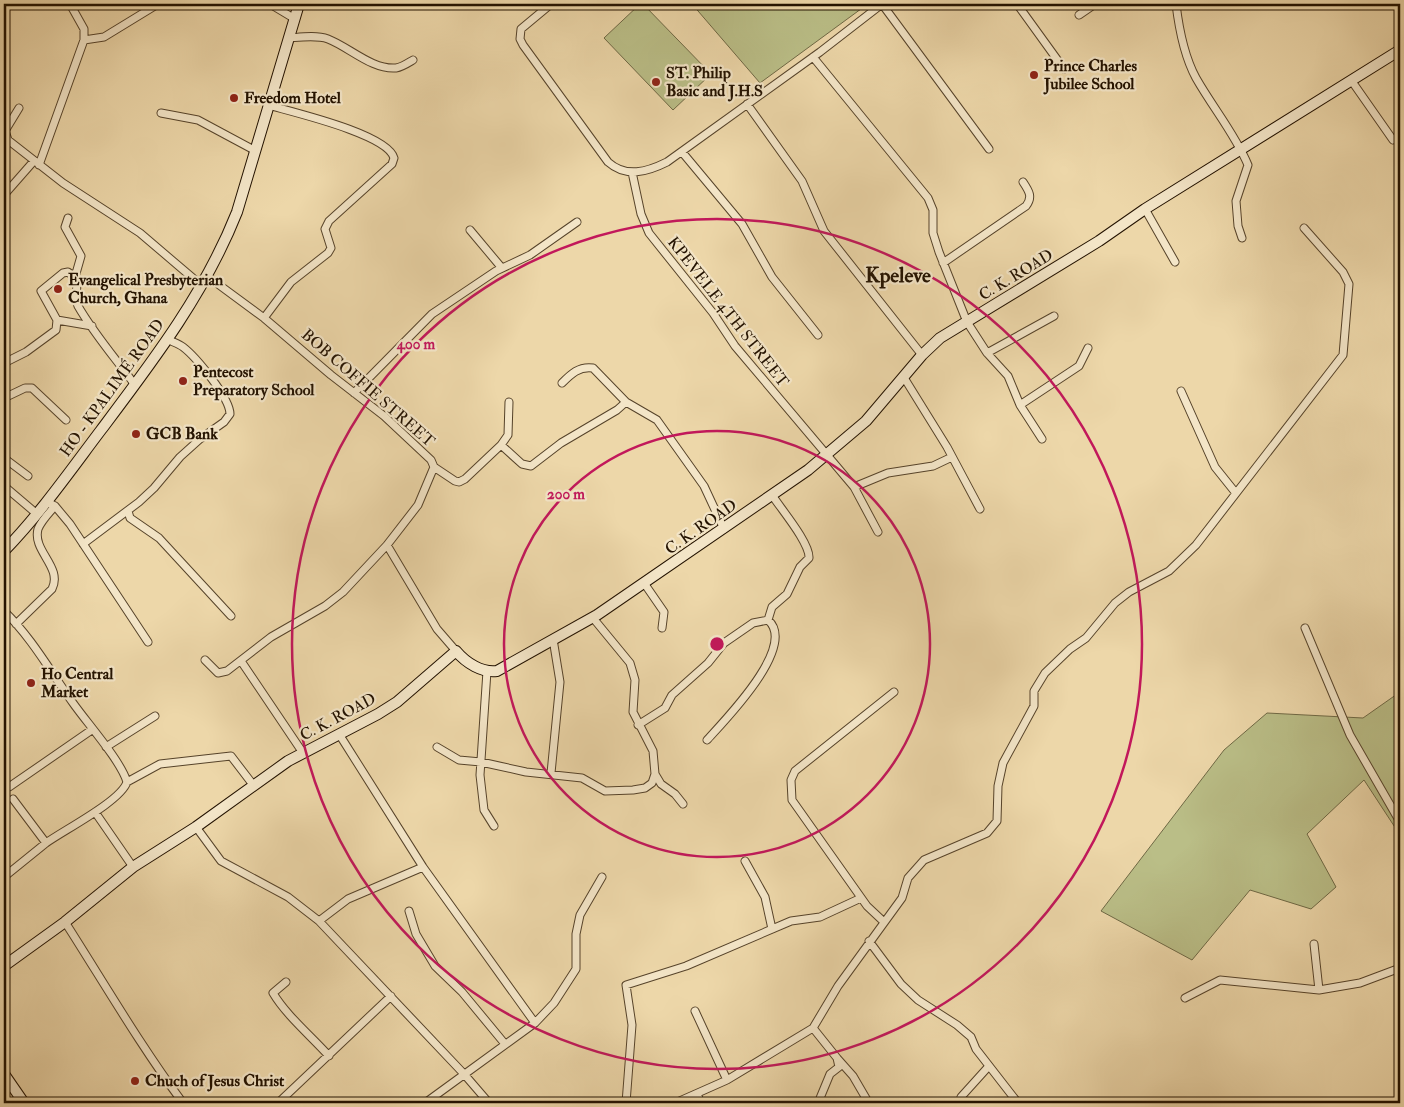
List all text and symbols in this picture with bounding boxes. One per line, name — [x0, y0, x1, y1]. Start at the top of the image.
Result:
place label: Prince Charles Jubilee School — [1043, 56, 1137, 95]
place label: ST. Philip Basic and J.H.S — [666, 63, 763, 102]
marker: Prince Charles Jubilee School — [1028, 69, 1040, 81]
marker: ST. Philip Basic and J.H.S — [650, 76, 662, 88]
place label: Freedom Hotel — [244, 88, 342, 108]
marker: Freedom Hotel — [228, 92, 240, 104]
street label: KPEVELE 4TH STREET — [663, 233, 793, 391]
street label: C. K. ROAD — [975, 245, 1057, 305]
district label: Kpeleve — [865, 262, 931, 289]
place label: Evangelical Presbyterian Church, Ghana — [68, 270, 224, 308]
marker: Evangelical Presbyterian Church, Ghana — [52, 283, 64, 295]
street label: HO - KPALIMÉ ROAD — [55, 315, 169, 461]
street label: BOB COFFIE STREET — [297, 325, 439, 452]
text: 400 m — [396, 335, 435, 354]
place label: Pentecost Preparatory School — [193, 362, 315, 401]
marker: Pentecost Preparatory School — [177, 375, 189, 387]
place label: GCB Bank — [146, 424, 218, 444]
marker: GCB Bank — [130, 428, 142, 440]
text: 200 m — [547, 485, 585, 504]
street label: C. K. ROAD — [661, 495, 741, 559]
centre of rings — [708, 635, 726, 653]
place label: Ho Central Market — [40, 664, 114, 702]
marker: Ho Central Market — [25, 677, 37, 689]
street label: C. K. ROAD — [297, 689, 379, 745]
place label: Chuch of Jesus Christ — [145, 1071, 285, 1092]
marker: Chuch of Jesus Christ — [129, 1075, 141, 1087]

